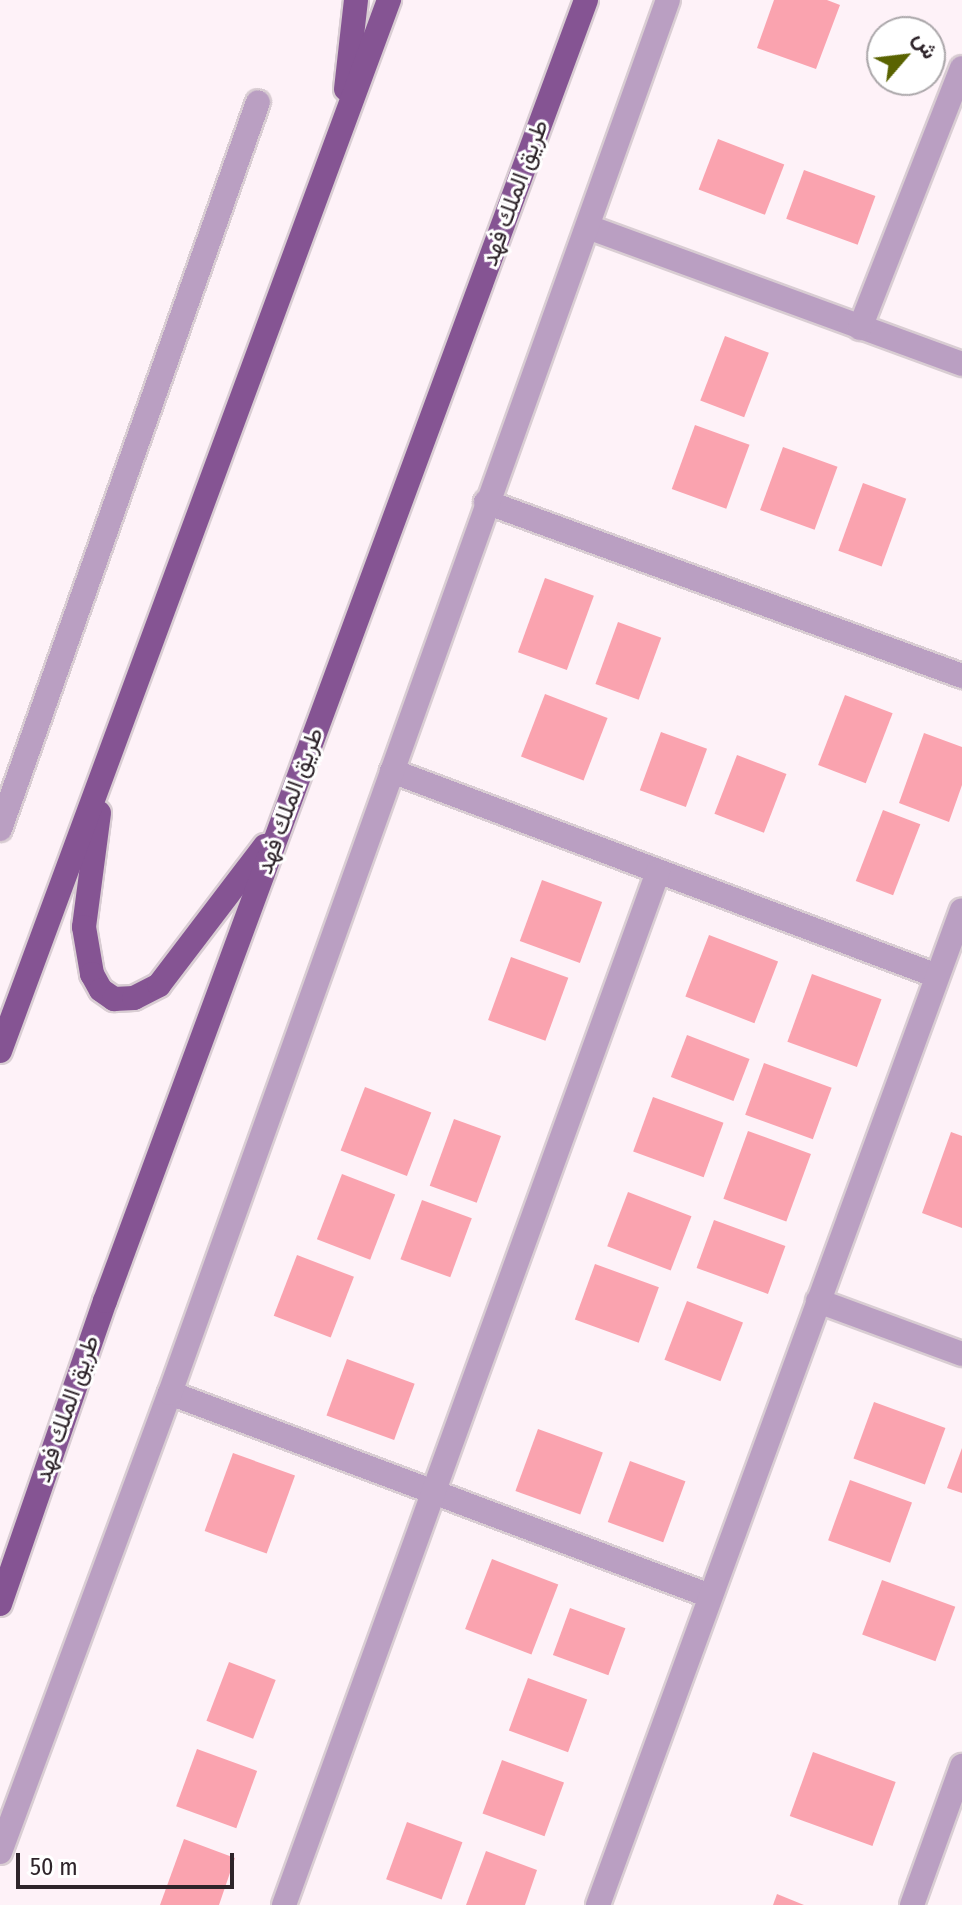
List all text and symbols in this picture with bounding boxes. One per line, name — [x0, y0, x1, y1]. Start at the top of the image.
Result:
north arrow — [866, 16, 946, 96]
text: ش — [908, 27, 944, 63]
street label: طريق الملك فهد — [475, 116, 555, 270]
street label: طريق الملك فهد — [250, 724, 330, 878]
street label: طريق الملك فهد — [28, 1332, 106, 1486]
scale bar — [20, 1837, 238, 1887]
text: 50 m — [30, 1853, 78, 1881]

